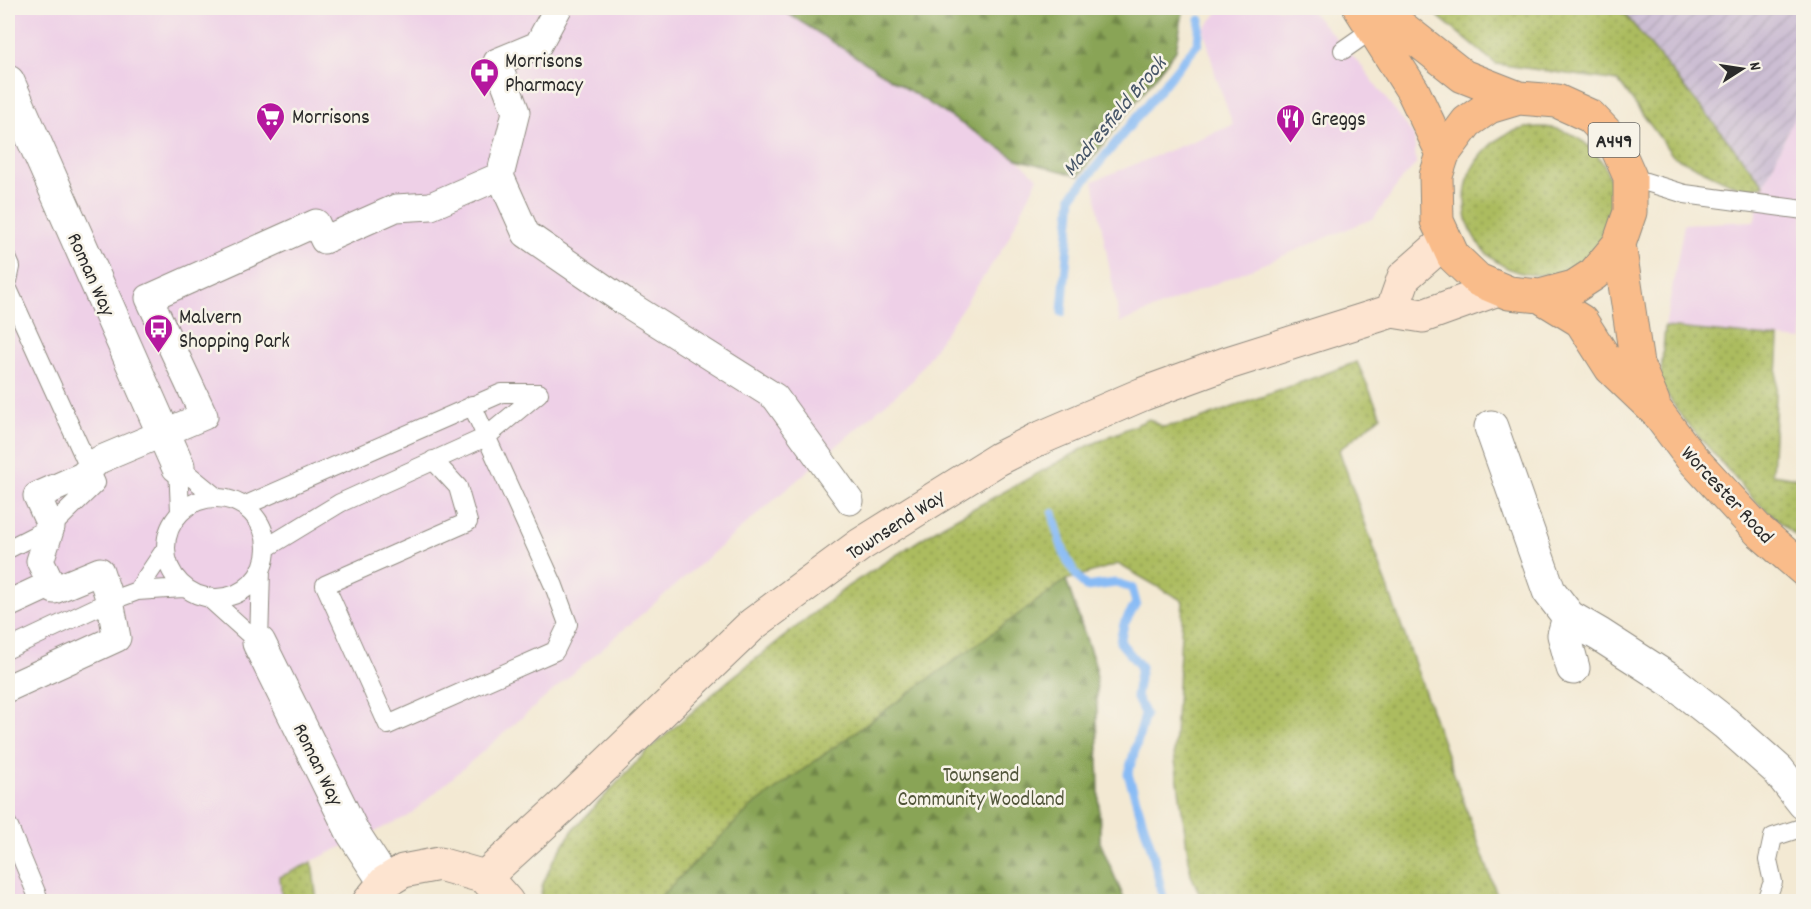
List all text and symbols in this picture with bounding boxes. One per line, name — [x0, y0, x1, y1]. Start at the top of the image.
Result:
north arrow — [1712, 39, 1772, 99]
place label: Morrisons Pharmacy — [505, 48, 584, 102]
water label: Madresfield Brook — [1056, 49, 1176, 184]
pharmacy icon: Morrisons Pharmacy — [468, 56, 500, 98]
text: N — [1742, 60, 1766, 73]
supermarket icon: Morrisons — [255, 100, 287, 142]
restaurant icon: Greggs — [1274, 102, 1306, 144]
place label: Morrisons — [292, 104, 370, 134]
place label: Greggs — [1311, 106, 1366, 136]
road number: A449 — [1588, 123, 1640, 157]
street label: Roman Way — [58, 229, 121, 322]
place label: Malvern Shopping Park — [179, 304, 290, 358]
bus stop icon: Malvern Shopping Park — [142, 312, 174, 354]
street label: Worcester Road — [1672, 440, 1779, 552]
street label: Townsend Way — [842, 483, 952, 570]
street label: Roman Way — [283, 719, 349, 812]
park label: Townsend Community Woodland — [897, 762, 1065, 816]

